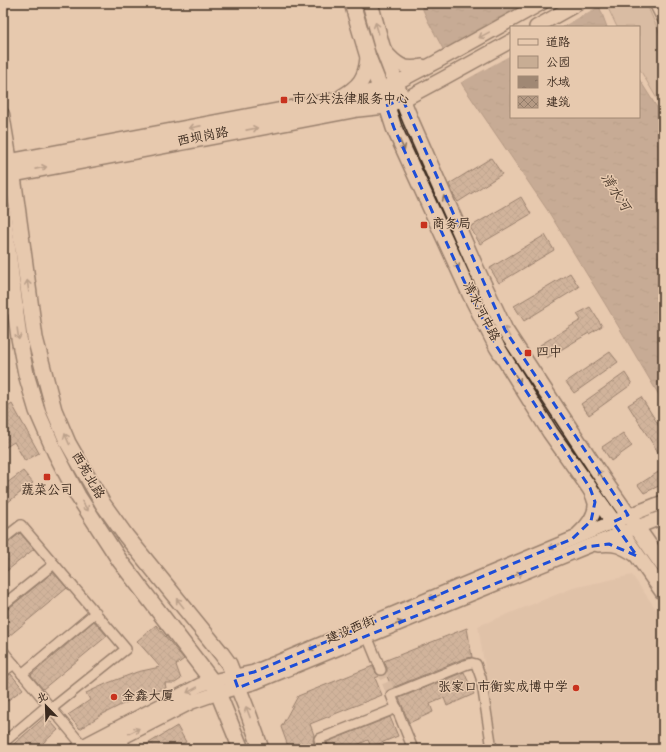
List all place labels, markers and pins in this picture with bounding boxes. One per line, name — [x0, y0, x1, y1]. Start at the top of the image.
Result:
place label: 市公共法律服务中心 — [292, 91, 409, 108]
marker: 市公共法律服务中心 — [279, 95, 289, 105]
place label: 商务局 — [432, 216, 471, 233]
marker: 商务局 — [419, 220, 429, 230]
place label: 四中 — [536, 345, 562, 361]
marker: 四中 — [523, 348, 533, 358]
marker: 蔬菜公司 — [42, 472, 52, 482]
place label: 蔬菜公司 — [21, 482, 73, 499]
place label: 张家口市衡实成博中学 — [438, 679, 568, 696]
marker: 张家口市衡实成博中学 — [571, 683, 581, 693]
place label: 金鑫大厦 — [122, 689, 174, 705]
marker: 金鑫大厦 — [109, 692, 119, 702]

